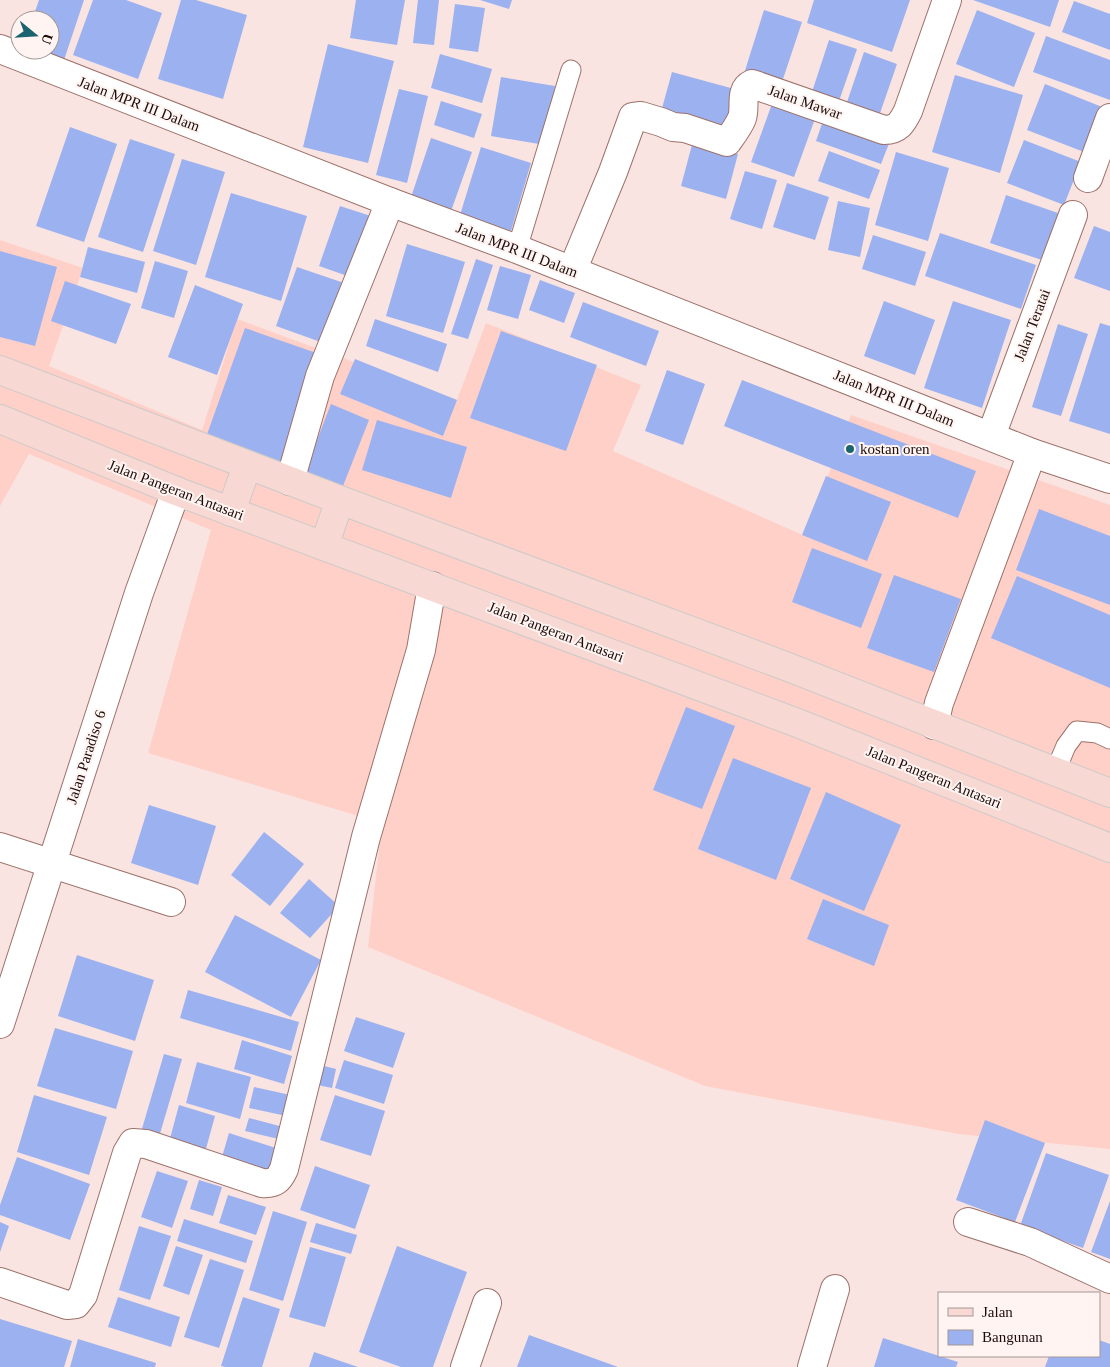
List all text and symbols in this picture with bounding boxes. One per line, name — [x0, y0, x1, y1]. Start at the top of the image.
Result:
north arrow — [10, 10, 60, 60]
text: U — [38, 32, 56, 46]
street label: Jalan MPR III Dalam — [76, 73, 202, 135]
street label: Jalan Mawar — [766, 82, 844, 122]
street label: Jalan MPR III Dalam — [454, 219, 580, 281]
street label: Jalan Teratai — [1011, 287, 1053, 363]
street label: Jalan MPR III Dalam — [831, 366, 957, 430]
place label: kostan oren — [860, 441, 930, 457]
marker: kostan oren — [844, 443, 856, 455]
street label: Jalan Pangeran Antasari — [106, 457, 246, 523]
street label: Jalan Pangeran Antasari — [486, 599, 626, 665]
street label: Jalan Paradiso 6 — [63, 708, 109, 806]
street label: Jalan Pangeran Antasari — [864, 743, 1004, 811]
legend — [938, 1292, 1100, 1357]
text: Jalan — [982, 1304, 1013, 1320]
text: Bangunan — [982, 1329, 1043, 1345]

